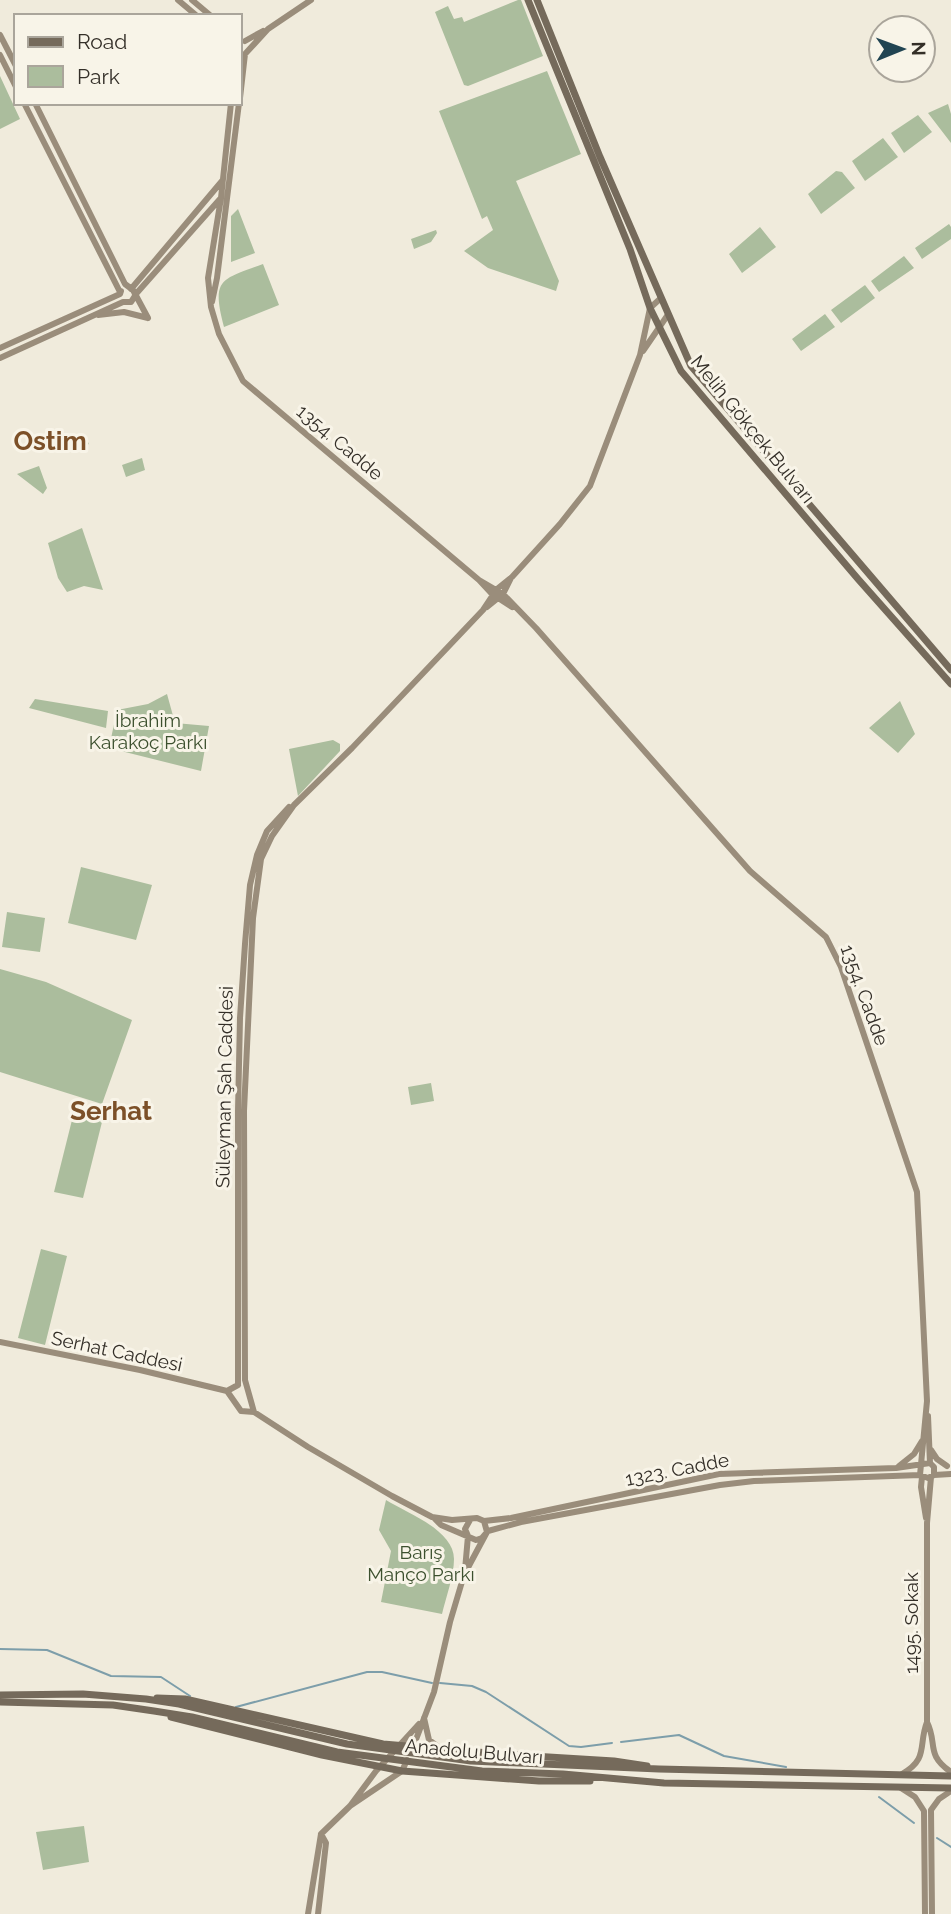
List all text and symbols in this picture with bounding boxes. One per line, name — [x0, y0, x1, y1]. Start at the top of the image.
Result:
legend — [14, 14, 242, 105]
north arrow — [867, 14, 937, 84]
text: Road — [77, 29, 127, 54]
text: N — [908, 41, 930, 56]
text: Park — [77, 64, 120, 89]
street label: Melih Gökçek Bulvarı — [687, 351, 819, 507]
street label: 1354. Cadde — [292, 400, 388, 484]
district label: Ostim — [13, 426, 87, 456]
park label: İbrahim Karakoç Parkı — [89, 709, 207, 753]
street label: 1354. Cadde — [837, 942, 893, 1048]
street label: Süleyman Şah Caddesi — [211, 986, 237, 1188]
district label: Serhat — [70, 1096, 152, 1126]
street label: Serhat Caddesi — [49, 1326, 185, 1376]
street label: 1323. Cadde — [623, 1448, 731, 1490]
park label: Barış Manço Parkı — [367, 1541, 475, 1585]
street label: 1495. Sokak — [900, 1572, 922, 1674]
street label: Anadolu Bulvarı — [404, 1734, 544, 1768]

